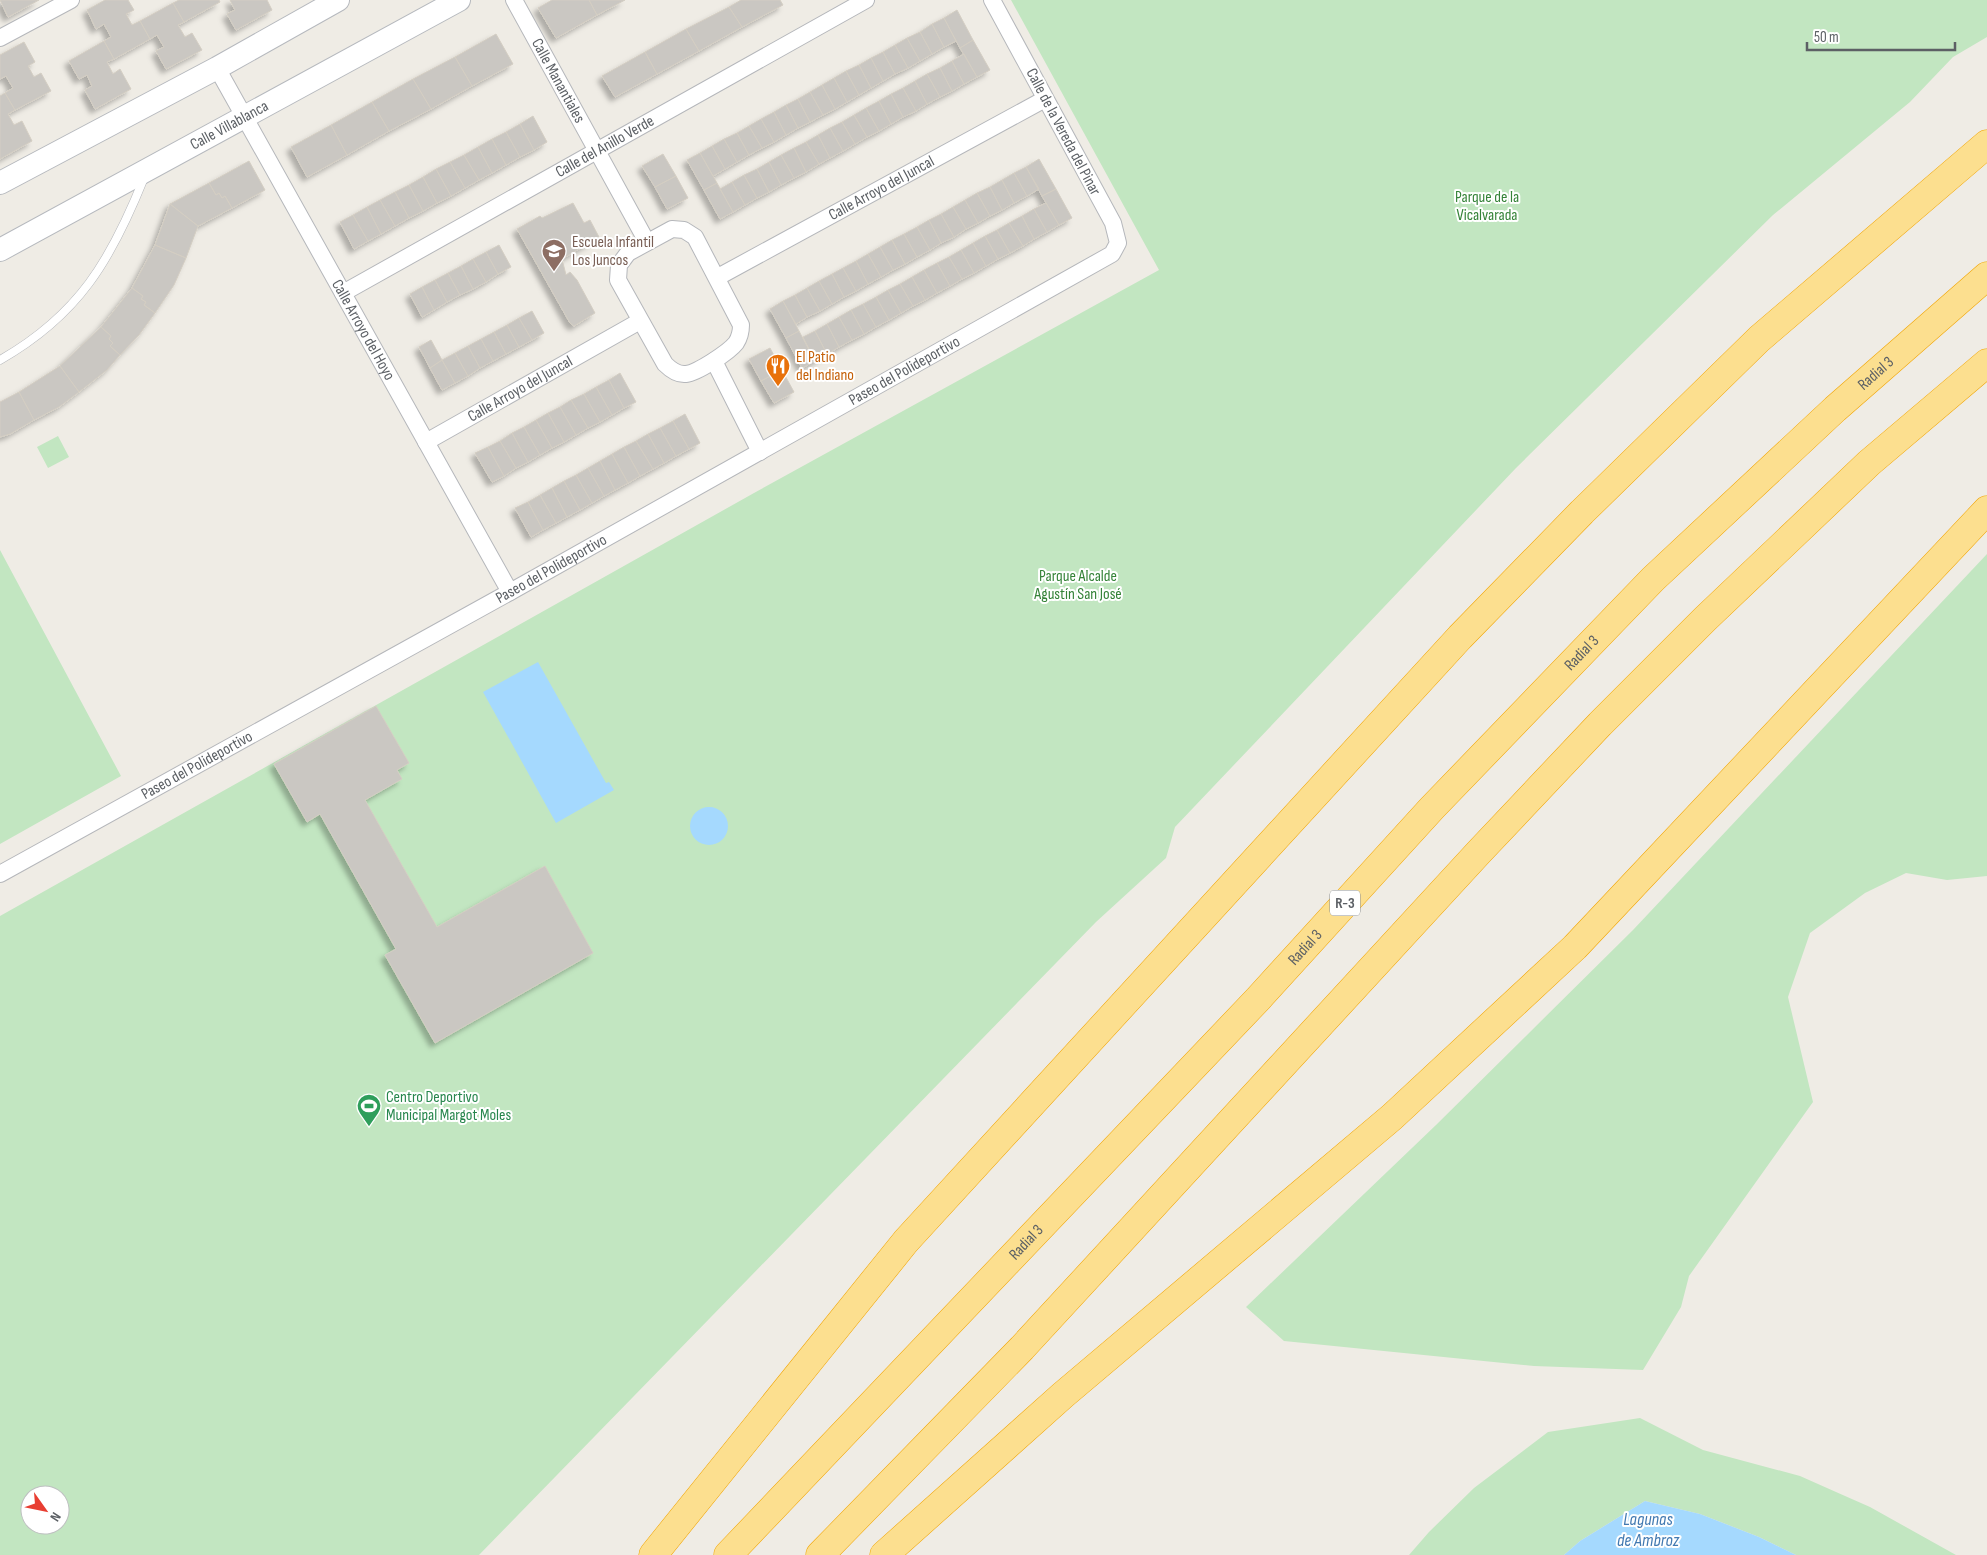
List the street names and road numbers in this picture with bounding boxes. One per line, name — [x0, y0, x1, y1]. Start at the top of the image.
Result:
street label: Calle Manantiales — [527, 35, 589, 126]
street label: Calle de la Vereda del Pinar — [1021, 65, 1105, 199]
street label: Calle Villablanca — [187, 96, 272, 154]
street label: Calle del Anillo Verde — [552, 111, 657, 182]
street label: Calle Arroyo del Juncal — [825, 152, 937, 224]
street label: Calle Arroyo del Hoyo — [328, 276, 399, 384]
street label: Paseo del Polideportivo — [846, 332, 963, 409]
street label: Calle Arroyo del Juncal — [464, 352, 576, 426]
street label: Radial 3 — [1854, 353, 1898, 394]
street label: Paseo del Polideportivo — [492, 530, 610, 608]
street label: Radial 3 — [1560, 631, 1603, 674]
street label: Paseo del Polideportivo — [138, 727, 256, 803]
road number: R-3 — [1330, 890, 1360, 916]
street label: Radial 3 — [1284, 926, 1326, 969]
street label: Radial 3 — [1005, 1221, 1047, 1264]

